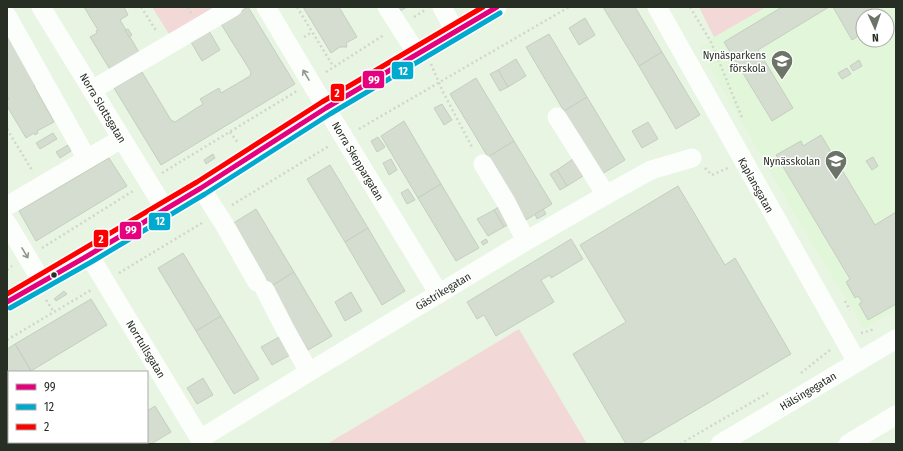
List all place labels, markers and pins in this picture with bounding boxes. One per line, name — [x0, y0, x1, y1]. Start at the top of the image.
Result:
school or university icon: Nynäsparkens förskola — [769, 48, 795, 81]
place label: Nynäsparkens förskola — [703, 49, 766, 75]
school or university icon: Nynässkolan — [823, 148, 849, 181]
place label: Nynässkolan — [763, 155, 820, 168]
unlabelled marker — [49, 270, 59, 280]

